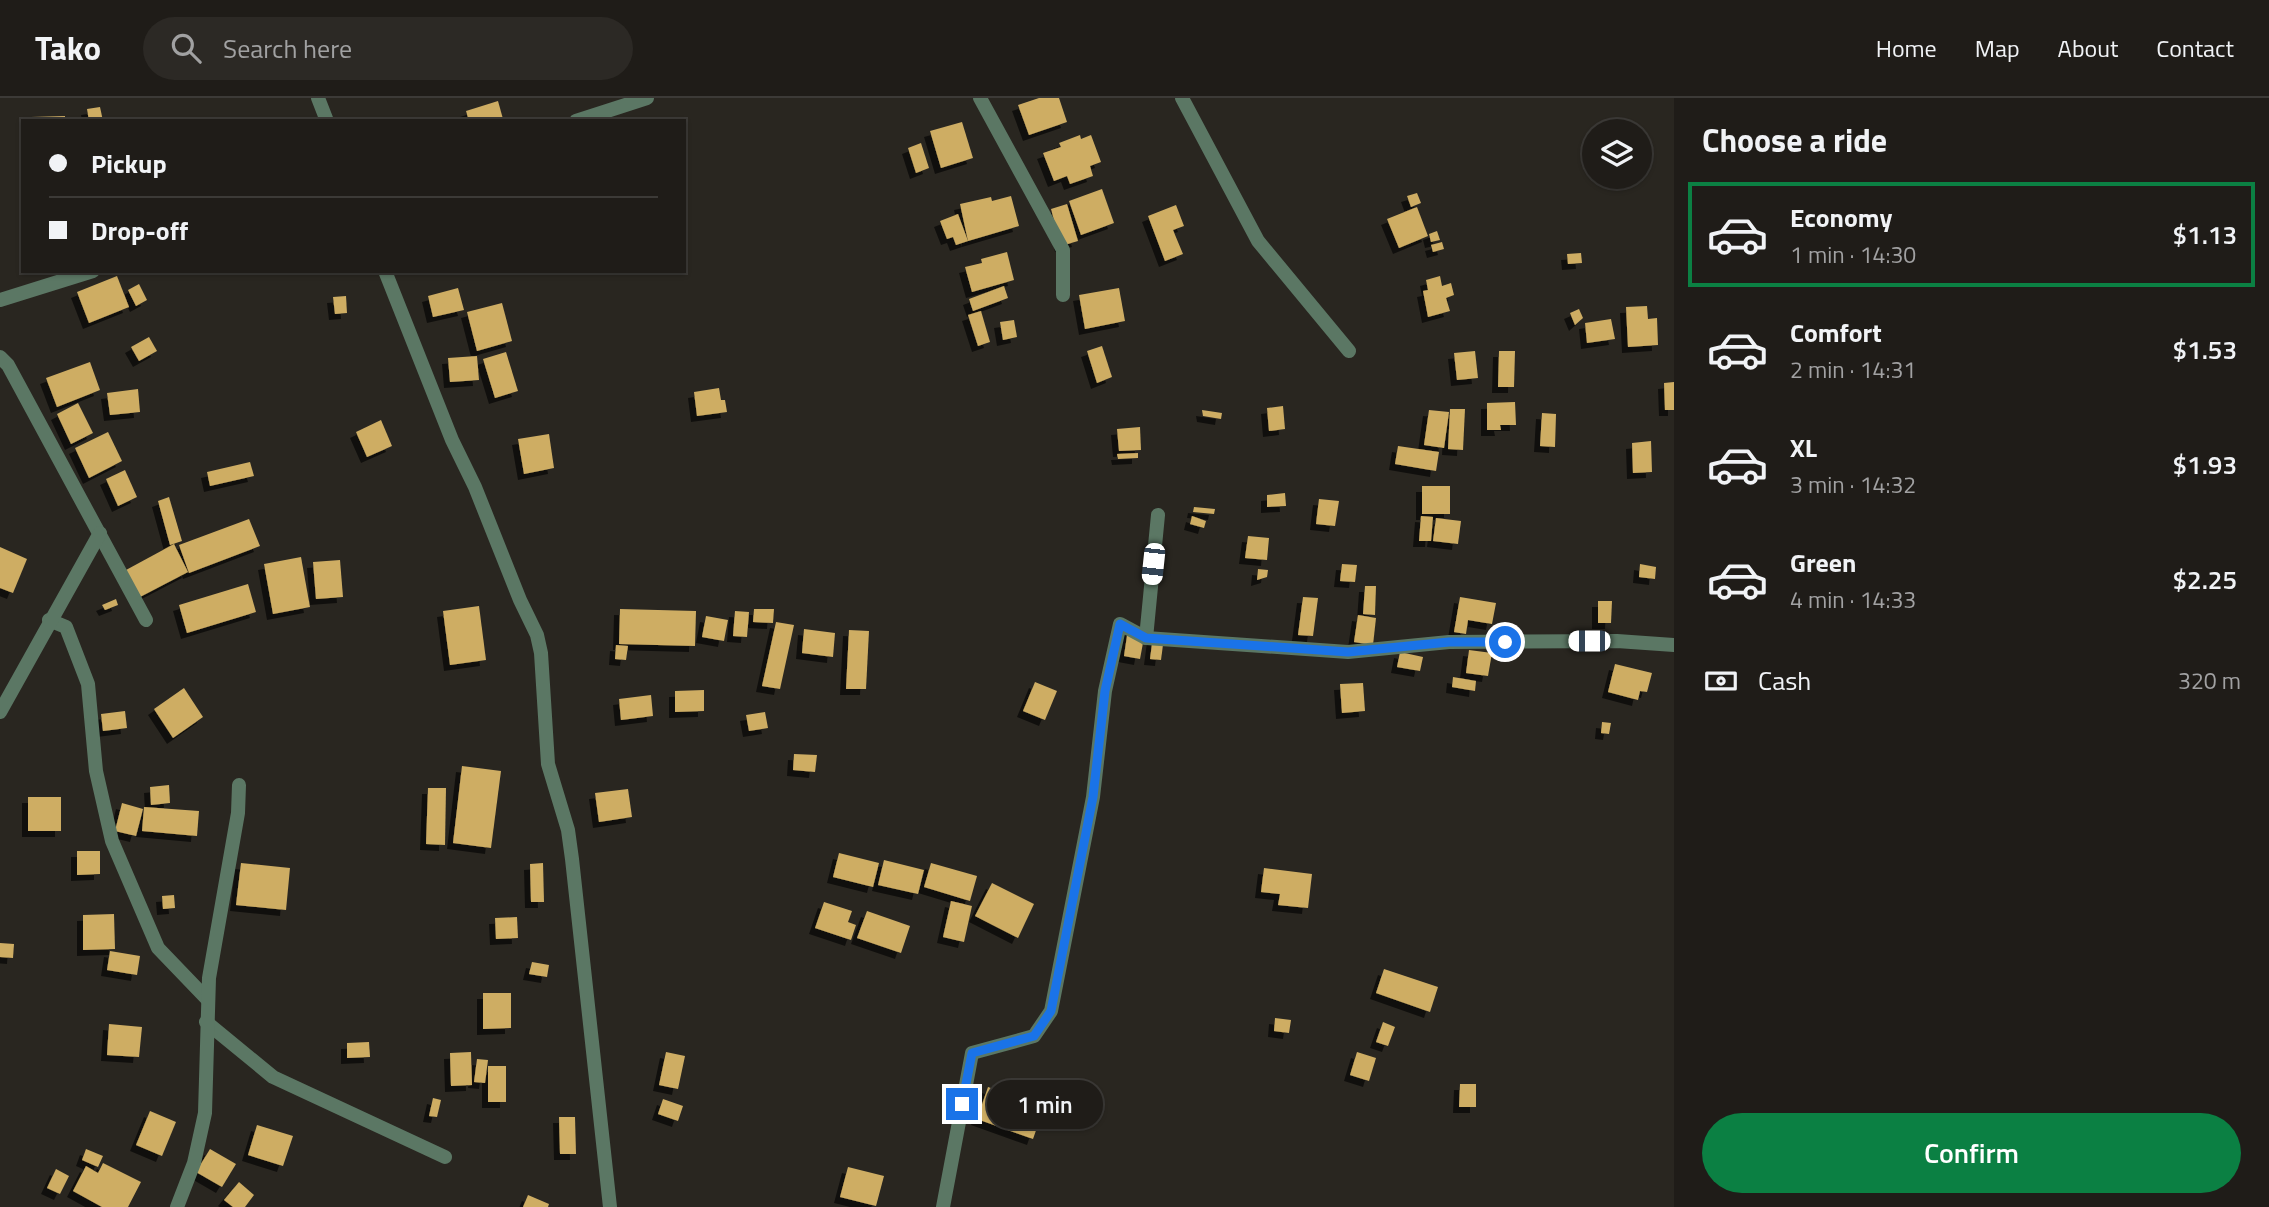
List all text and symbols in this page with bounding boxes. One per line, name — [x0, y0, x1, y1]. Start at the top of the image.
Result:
search box — [143, 17, 633, 80]
text: Tako — [35, 23, 101, 73]
icon: search — [167, 29, 205, 67]
text: Search here — [223, 29, 352, 68]
text: Home — [1876, 30, 1937, 66]
text: Map — [1975, 30, 2020, 66]
text: About — [2058, 30, 2118, 66]
text: Contact — [2156, 30, 2234, 66]
text: Choose a ride — [1702, 116, 1887, 164]
map controls — [1582, 119, 1652, 189]
button: layers — [1582, 119, 1652, 189]
text: Pickup — [91, 144, 167, 183]
text: Economy — [1790, 198, 1892, 237]
icon: car — [1706, 203, 1769, 266]
text: Drop-off — [91, 211, 188, 250]
text: $1.13 — [2173, 215, 2237, 254]
text: 1 min · 14:30 — [1790, 237, 1916, 272]
text: Comfort — [1790, 313, 1882, 352]
icon: car — [1706, 318, 1769, 381]
text: $1.53 — [2173, 330, 2237, 369]
text: 2 min · 14:31 — [1790, 352, 1916, 387]
text: XL — [1790, 428, 1817, 467]
icon: car — [1706, 433, 1769, 496]
text: $1.93 — [2173, 445, 2237, 484]
text: 3 min · 14:32 — [1790, 467, 1916, 502]
car — [1141, 542, 1166, 586]
text: Green — [1790, 543, 1856, 582]
icon: car — [1706, 548, 1769, 611]
text: $2.25 — [2173, 560, 2237, 599]
text: 4 min · 14:33 — [1790, 582, 1916, 617]
route start — [1489, 626, 1521, 658]
car — [1569, 631, 1611, 652]
text: Cash — [1758, 661, 1811, 700]
icon: cash — [1702, 662, 1740, 700]
text: 320 m — [2178, 663, 2241, 698]
callout: 1 min — [986, 1080, 1102, 1128]
text: 1 min — [1017, 1087, 1073, 1122]
route end — [946, 1088, 978, 1120]
button: Confirm — [1702, 1113, 2241, 1193]

